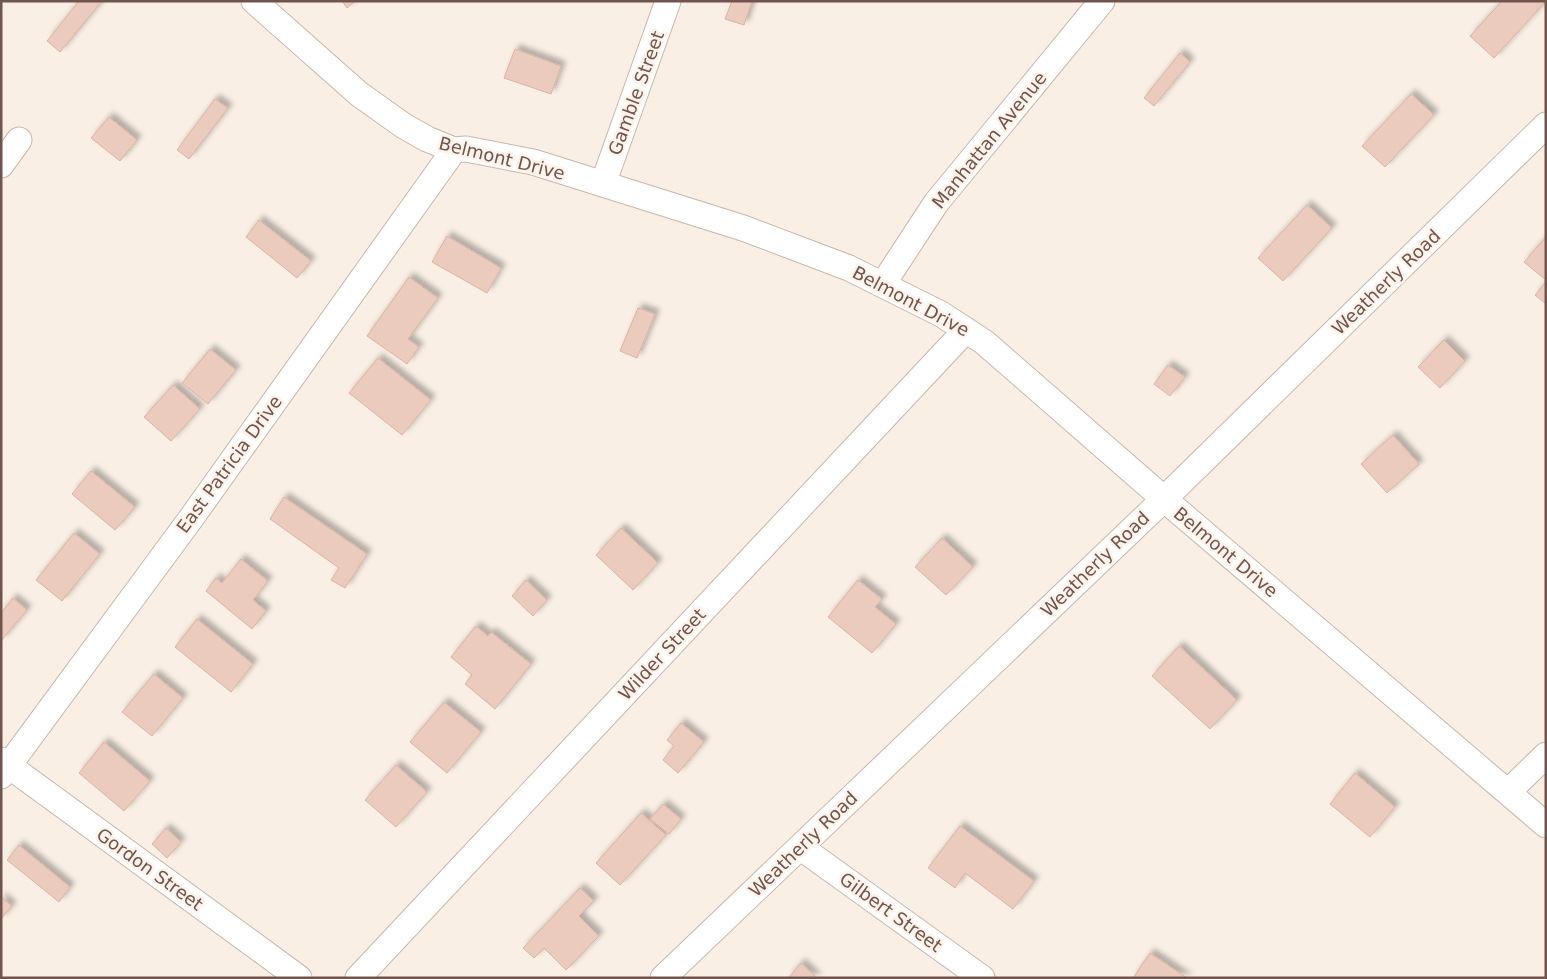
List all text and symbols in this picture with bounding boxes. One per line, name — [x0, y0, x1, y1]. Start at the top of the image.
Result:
street label: Gamble Street — [604, 28, 668, 158]
street label: Manhattan Avenue — [927, 68, 1051, 212]
street label: Belmont Drive — [437, 132, 567, 184]
street label: Weatherly Road — [1328, 225, 1444, 339]
street label: Belmont Drive — [849, 261, 973, 341]
street label: East Patricia Drive — [172, 391, 286, 537]
street label: Belmont Drive — [1170, 502, 1282, 602]
street label: Weatherly Road — [1037, 507, 1153, 621]
street label: Wilder Street — [614, 604, 710, 704]
street label: Weatherly Road — [745, 787, 861, 901]
street label: Gordon Street — [93, 823, 207, 915]
street label: Gilbert Street — [836, 868, 946, 956]

